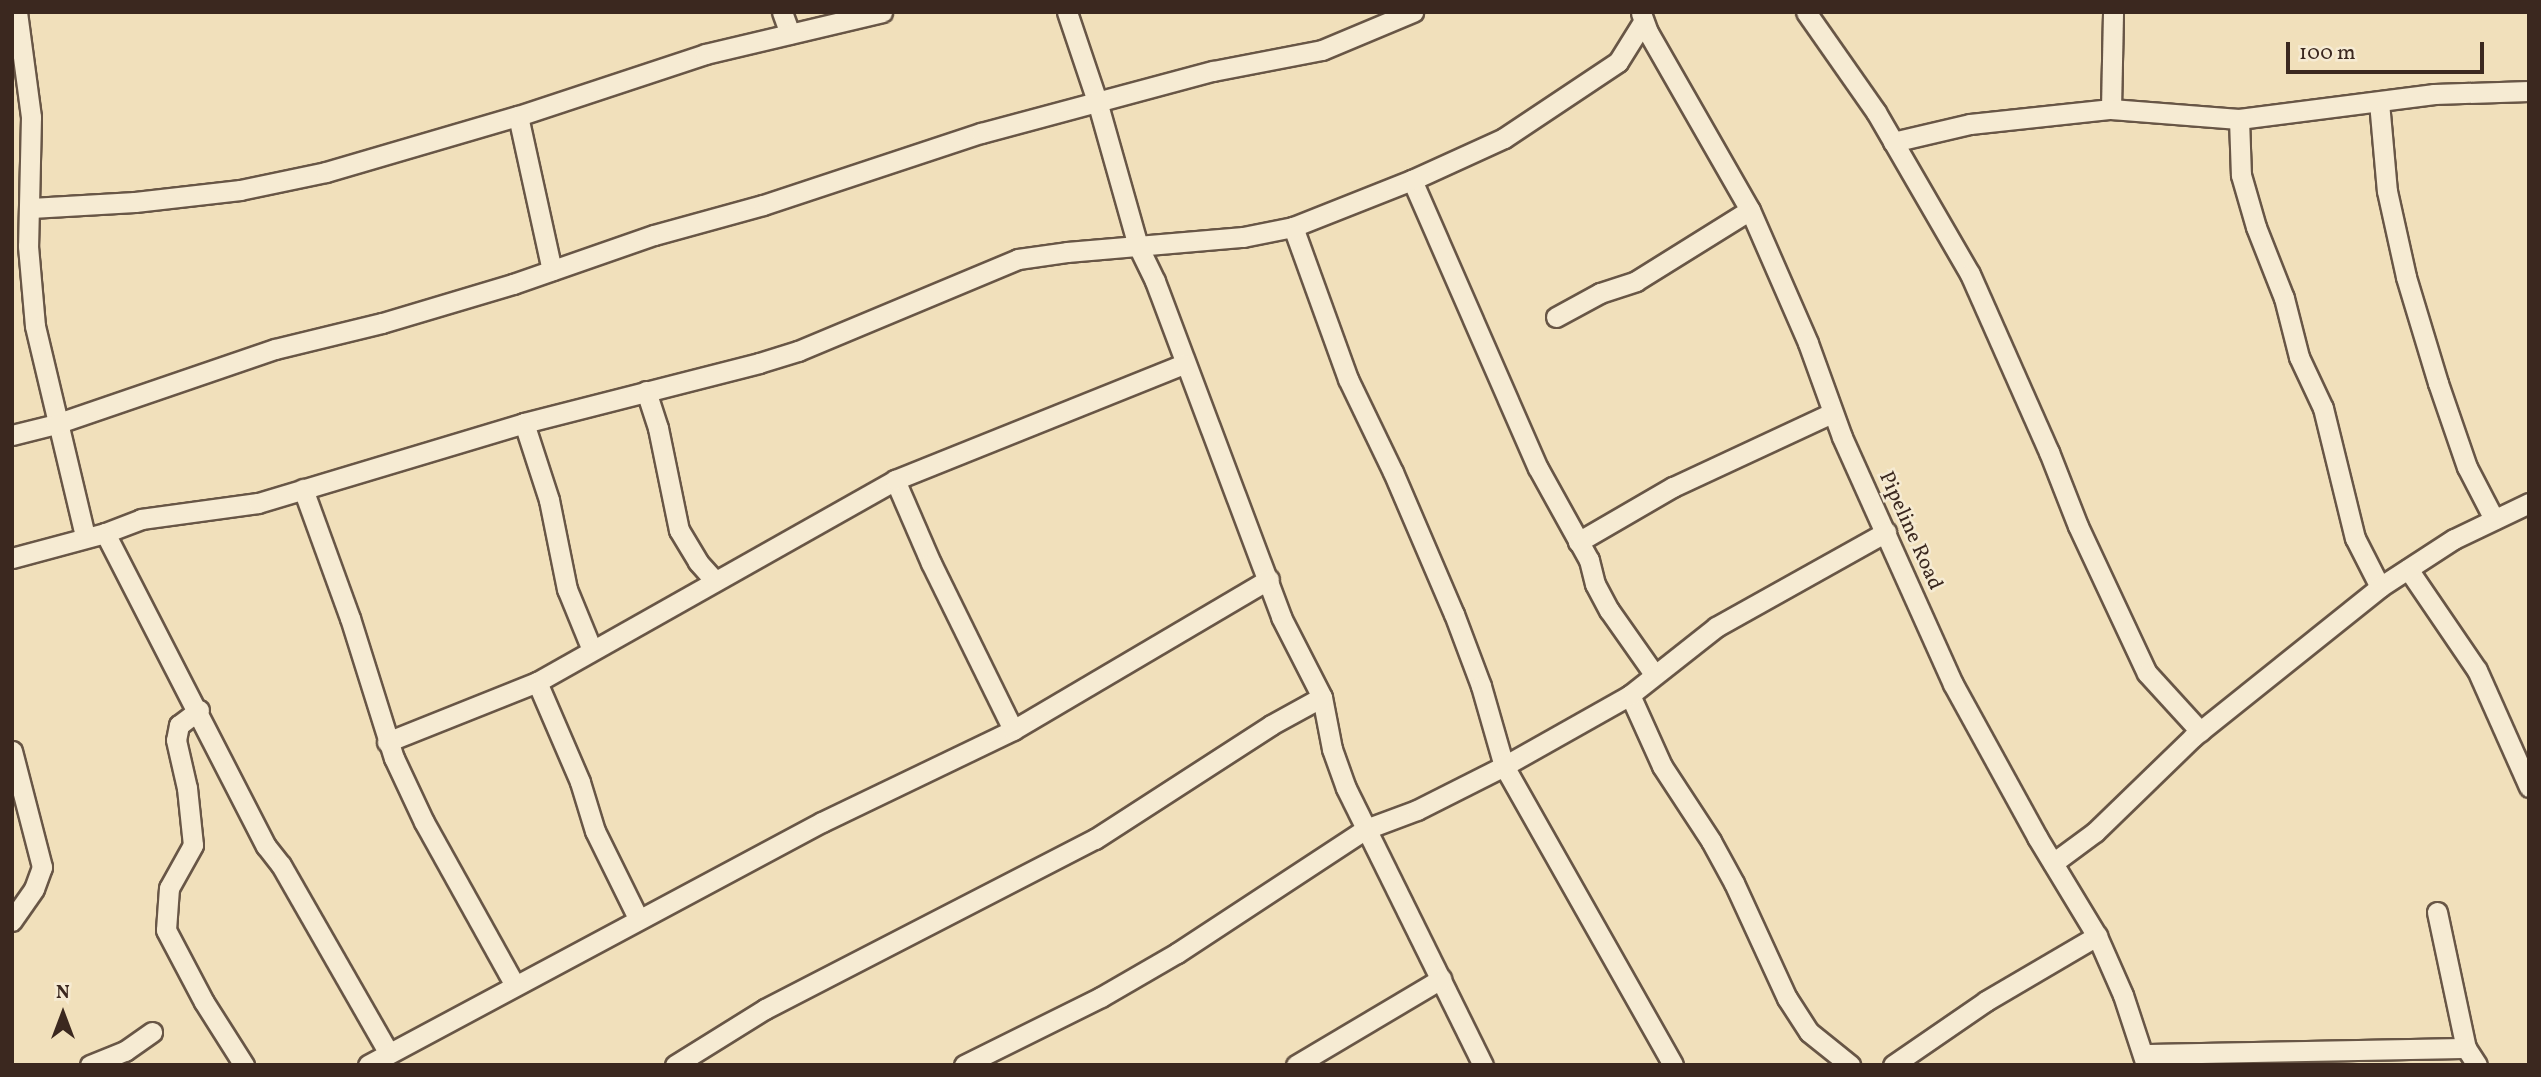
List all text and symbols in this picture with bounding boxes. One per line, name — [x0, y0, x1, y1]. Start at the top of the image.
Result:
scale bar — [2289, 28, 2487, 72]
text: 100 m — [2299, 39, 2356, 68]
street label: Pipeline Road — [1873, 468, 1947, 594]
north arrow — [28, 979, 98, 1049]
text: N — [56, 980, 70, 1006]

